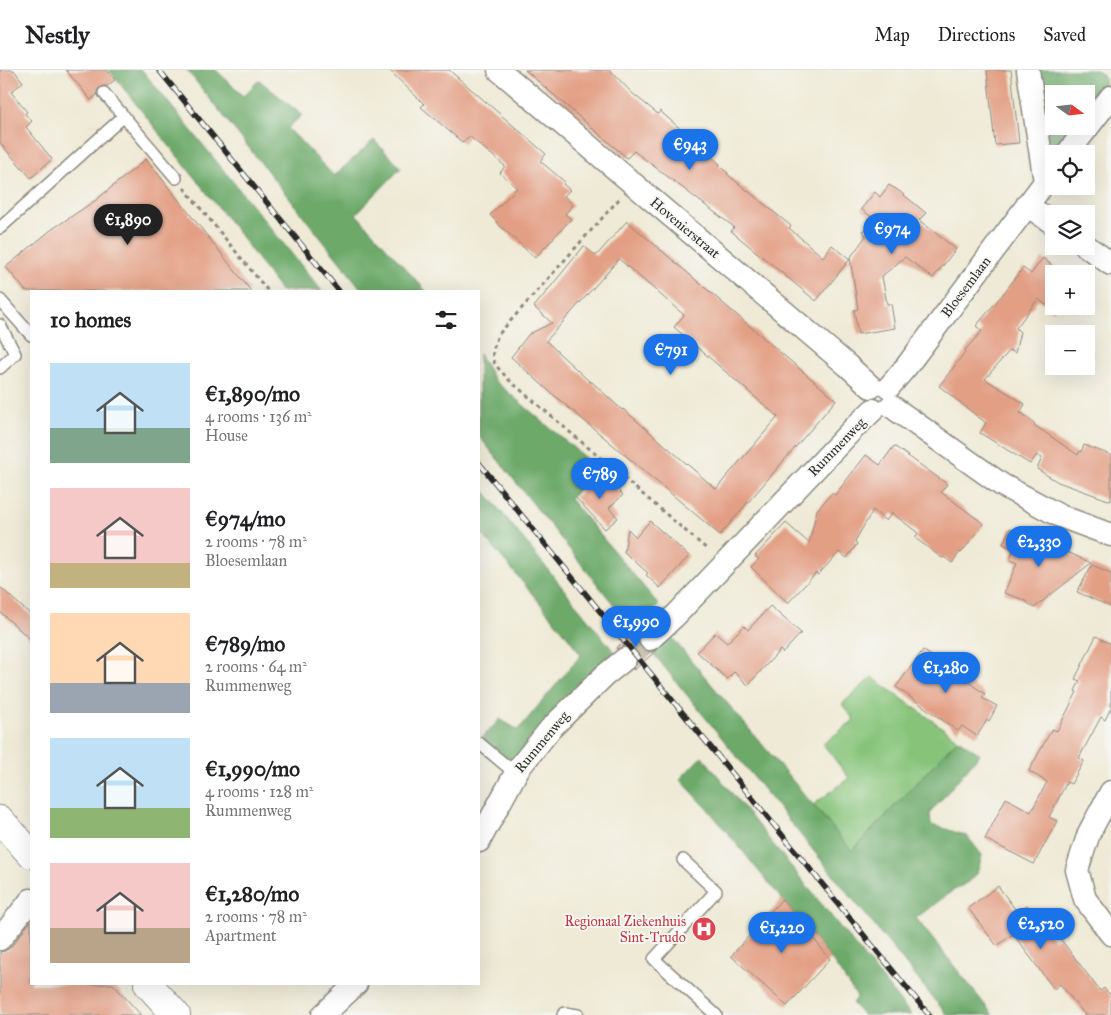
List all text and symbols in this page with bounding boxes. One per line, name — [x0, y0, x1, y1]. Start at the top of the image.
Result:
text: Nestly — [25, 20, 90, 50]
text: Map — [874, 24, 910, 46]
text: Directions — [938, 24, 1015, 46]
text: Saved — [1043, 24, 1086, 46]
north arrow — [1045, 85, 1095, 135]
map controls — [1045, 85, 1095, 375]
pin: €943 — [660, 128, 720, 171]
text: €943 — [673, 135, 707, 154]
button: locate — [1045, 145, 1095, 195]
street label: Hovenierstraat — [647, 194, 723, 262]
pin: €1,890 — [87, 204, 169, 246]
button: layers — [1045, 205, 1095, 255]
text: €1,890 — [105, 210, 151, 229]
pin: €974 — [862, 212, 922, 255]
text: €974 — [874, 219, 910, 238]
street label: Bloesemlaan — [938, 253, 995, 321]
button: + — [1045, 265, 1095, 315]
icon: filters — [432, 306, 460, 334]
text: 10 homes — [50, 307, 131, 333]
button: − — [1045, 325, 1095, 375]
pin: €791 — [641, 334, 701, 376]
text: €791 — [654, 340, 688, 359]
text: €1,890/mo — [205, 381, 300, 407]
icon: home — [90, 383, 150, 443]
text: 4 rooms · 136 m² — [205, 407, 312, 426]
street label: Rummenweg — [805, 414, 870, 480]
text: House — [205, 426, 248, 445]
pin: €789 — [570, 458, 630, 500]
text: €789 — [582, 464, 618, 483]
text: €974/mo — [205, 506, 285, 532]
icon: home — [90, 508, 150, 568]
pin: €2,330 — [998, 526, 1080, 568]
text: 2 rooms · 78 m² — [205, 532, 307, 551]
text: €2,330 — [1017, 532, 1061, 551]
text: Bloesemlaan — [205, 551, 287, 570]
pin: €1,990 — [595, 606, 677, 648]
text: €1,990 — [613, 612, 659, 631]
text: €789/mo — [205, 631, 285, 657]
icon: home — [90, 633, 150, 693]
pin: €1,280 — [905, 652, 987, 694]
text: 2 rooms · 64 m² — [205, 657, 307, 676]
text: €1,280 — [923, 658, 969, 677]
text: Rummenweg — [205, 676, 291, 695]
street label: Rummenweg — [511, 707, 573, 776]
text: €1,990/mo — [205, 756, 300, 782]
icon: home — [90, 758, 150, 818]
text: 4 rooms · 128 m² — [205, 782, 314, 801]
text: Rummenweg — [205, 801, 291, 820]
text: €1,280/mo — [205, 881, 299, 907]
icon: home — [90, 883, 150, 943]
text: 2 rooms · 78 m² — [205, 907, 307, 926]
pin: €2,520 — [1000, 908, 1082, 950]
pin: €1,220 — [741, 912, 823, 954]
place label: Regionaal Ziekenhuis Sint-Trudo — [565, 913, 686, 946]
text: €2,520 — [1018, 914, 1064, 933]
hospital icon: Regionaal Ziekenhuis Sint-Trudo — [691, 916, 717, 942]
text: €1,220 — [759, 918, 805, 937]
text: Apartment — [205, 926, 277, 945]

